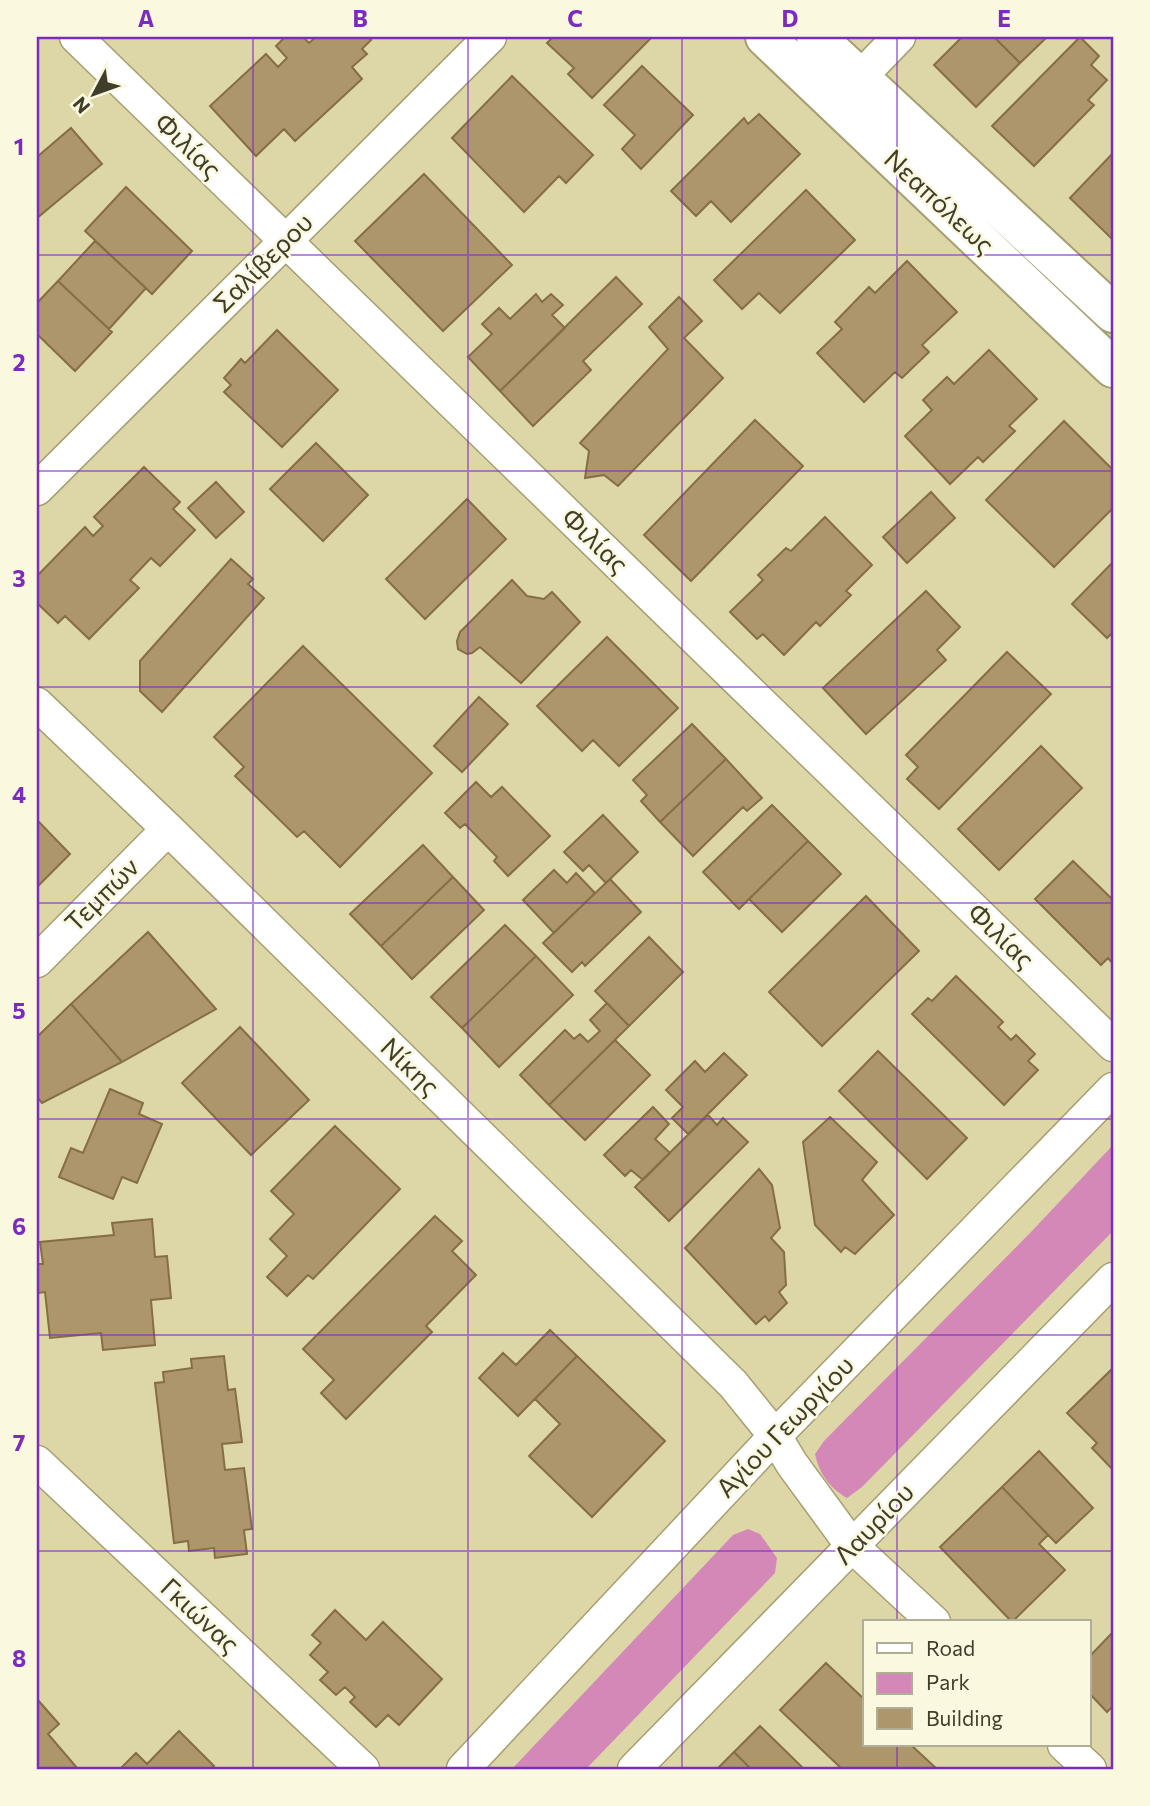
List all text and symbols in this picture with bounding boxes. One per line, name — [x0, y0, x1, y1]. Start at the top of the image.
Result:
text: A — [138, 4, 155, 32]
text: B — [352, 4, 368, 32]
text: C — [567, 4, 583, 32]
text: D — [782, 4, 799, 32]
text: E — [997, 4, 1011, 32]
north arrow — [60, 60, 130, 130]
text: N — [67, 93, 94, 118]
street label: Φιλίας — [149, 106, 229, 184]
text: 1 — [14, 132, 24, 160]
street label: Νεαπόλεως — [879, 142, 1001, 259]
street label: Σαλίβερου — [206, 206, 318, 318]
text: 2 — [12, 348, 26, 376]
street label: Φιλίας — [556, 501, 636, 579]
text: 3 — [12, 564, 26, 592]
text: 4 — [12, 780, 26, 808]
street label: Τεμπών — [58, 851, 144, 937]
street label: Φιλίας — [962, 896, 1042, 974]
text: 5 — [12, 996, 26, 1024]
street label: Νίκης — [375, 1031, 447, 1101]
text: 6 — [12, 1212, 26, 1240]
street label: Αγίου Γεωργίου — [709, 1349, 859, 1503]
text: 7 — [13, 1428, 25, 1456]
street label: Λαυρίου — [827, 1476, 919, 1570]
street label: Γκιώνας — [155, 1571, 247, 1659]
legend — [863, 1620, 1090, 1746]
text: Road — [926, 1635, 975, 1660]
text: 8 — [12, 1644, 26, 1672]
text: Park — [926, 1669, 970, 1694]
text: Building — [926, 1705, 1003, 1730]

